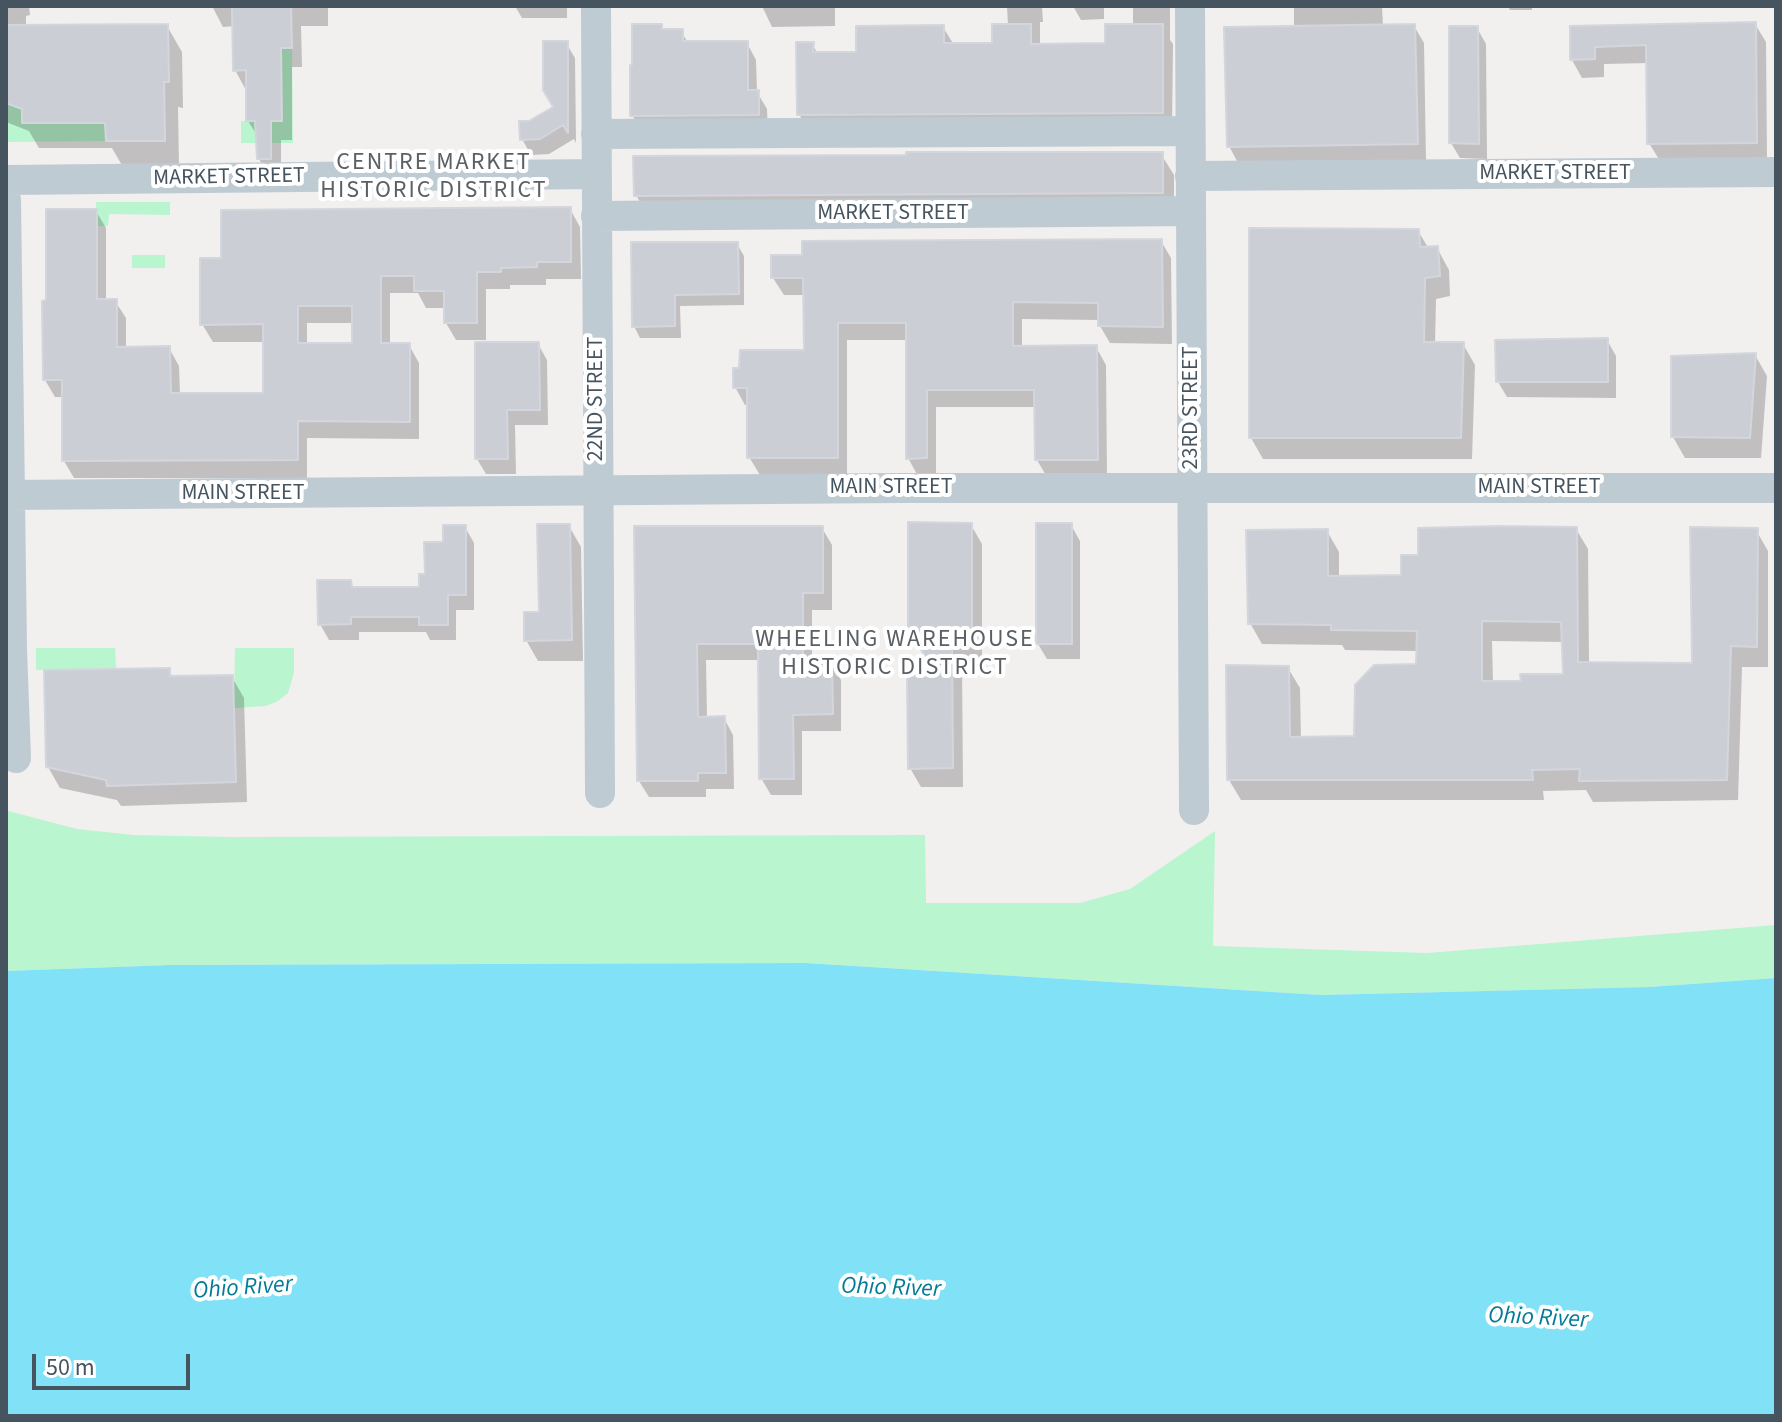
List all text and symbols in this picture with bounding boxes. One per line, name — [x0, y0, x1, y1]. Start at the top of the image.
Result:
district label: CENTRE MARKET HISTORIC DISTRICT — [320, 150, 548, 206]
street label: MARKET STREET — [1479, 161, 1631, 187]
street label: MARKET STREET — [153, 163, 305, 193]
street label: MARKET STREET — [817, 201, 969, 227]
street label: 22ND STREET — [584, 337, 610, 461]
street label: 23RD STREET — [1179, 347, 1205, 469]
street label: MAIN STREET — [830, 475, 952, 501]
street label: MAIN STREET — [1478, 475, 1600, 501]
street label: MAIN STREET — [182, 481, 304, 507]
district label: WHEELING WAREHOUSE HISTORIC DISTRICT — [755, 627, 1035, 683]
water label: Ohio River — [192, 1271, 294, 1307]
water label: Ohio River — [841, 1273, 941, 1305]
water label: Ohio River — [1487, 1302, 1589, 1336]
scale bar — [36, 1338, 194, 1388]
text: 50 m — [46, 1350, 95, 1385]

